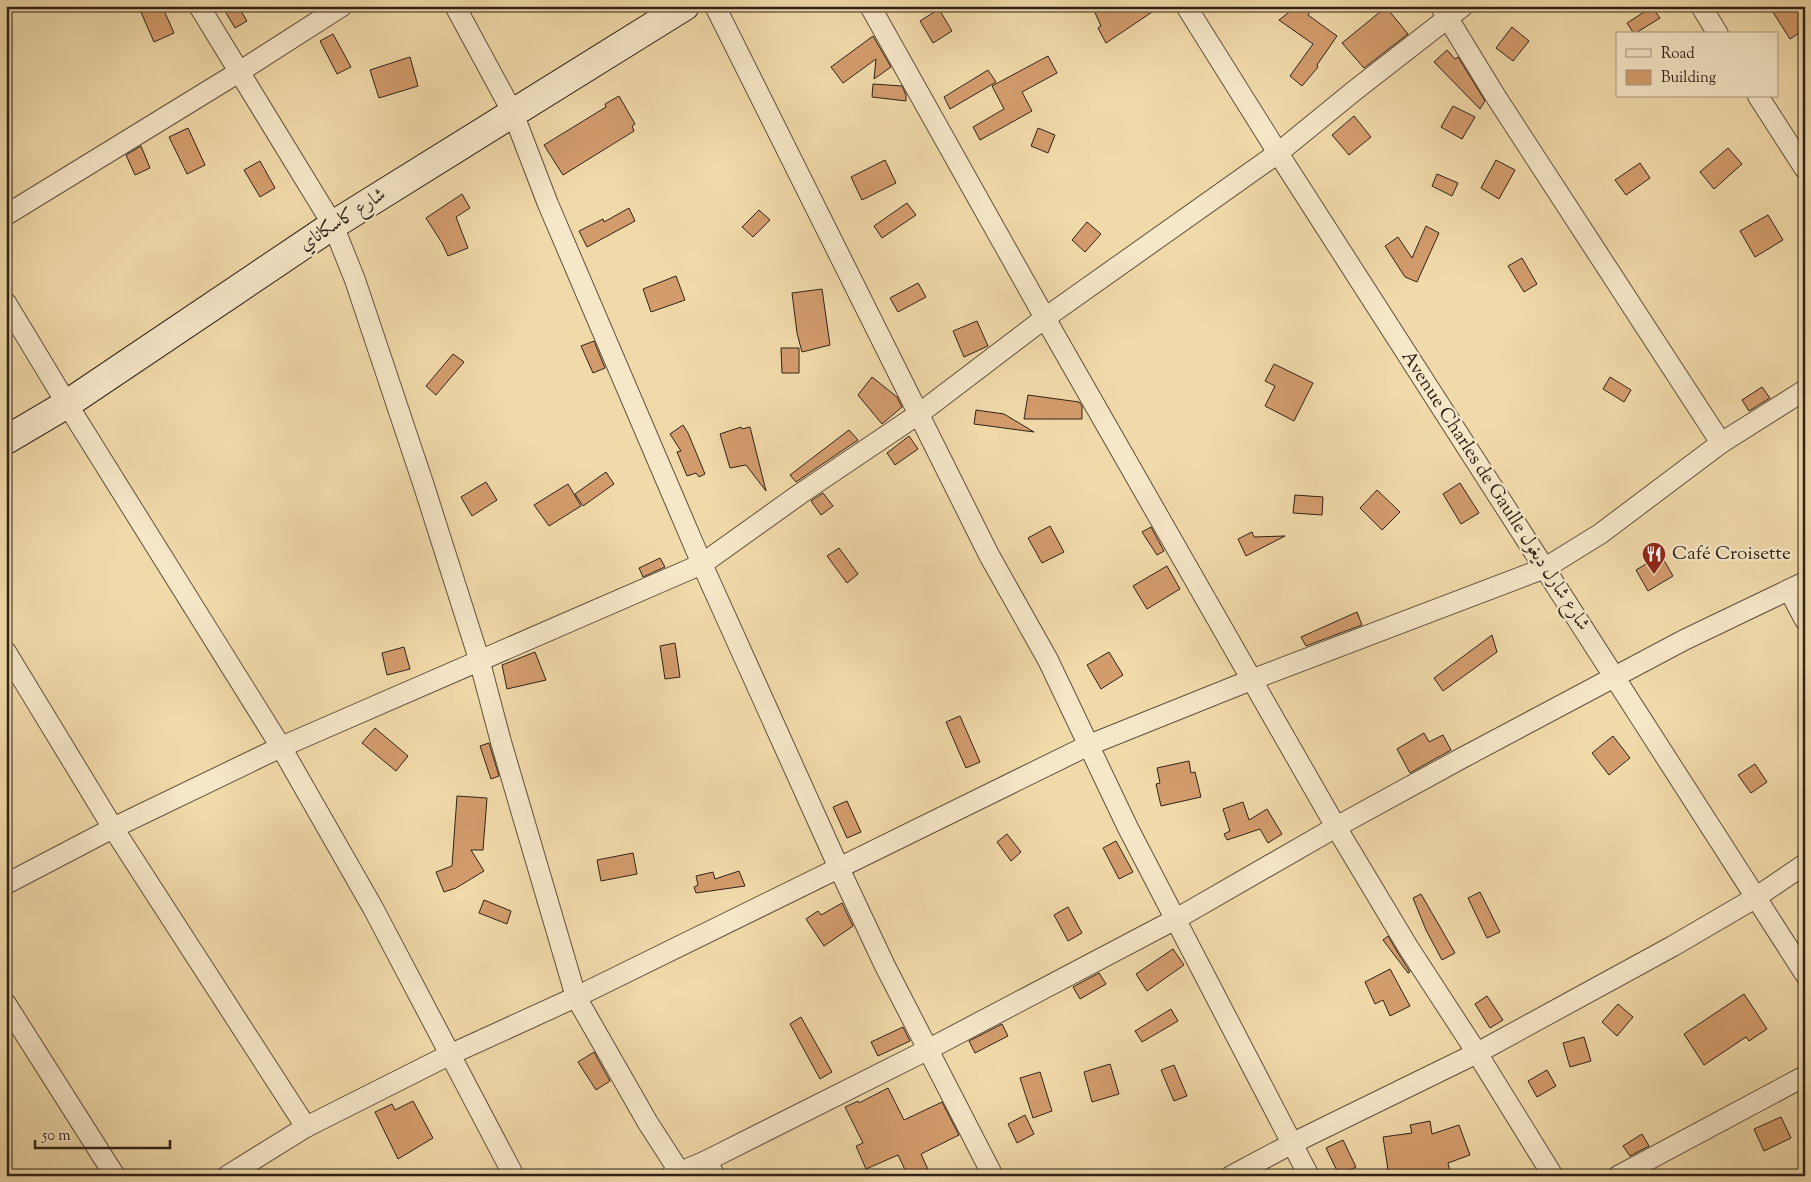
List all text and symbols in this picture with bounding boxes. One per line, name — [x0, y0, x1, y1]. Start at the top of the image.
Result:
legend — [1616, 32, 1778, 98]
text: Road — [1661, 44, 1695, 65]
text: Building — [1661, 68, 1716, 89]
street label: شارع كاسكاناي — [294, 182, 392, 258]
street label: Avenue Charles de Gaulle شارع شارل ديغول — [1394, 346, 1596, 636]
restaurant icon: Café Croisette — [1641, 541, 1667, 575]
place label: Café Croisette — [1672, 541, 1791, 568]
scale bar — [35, 1117, 170, 1149]
text: 50 m — [41, 1126, 71, 1147]

